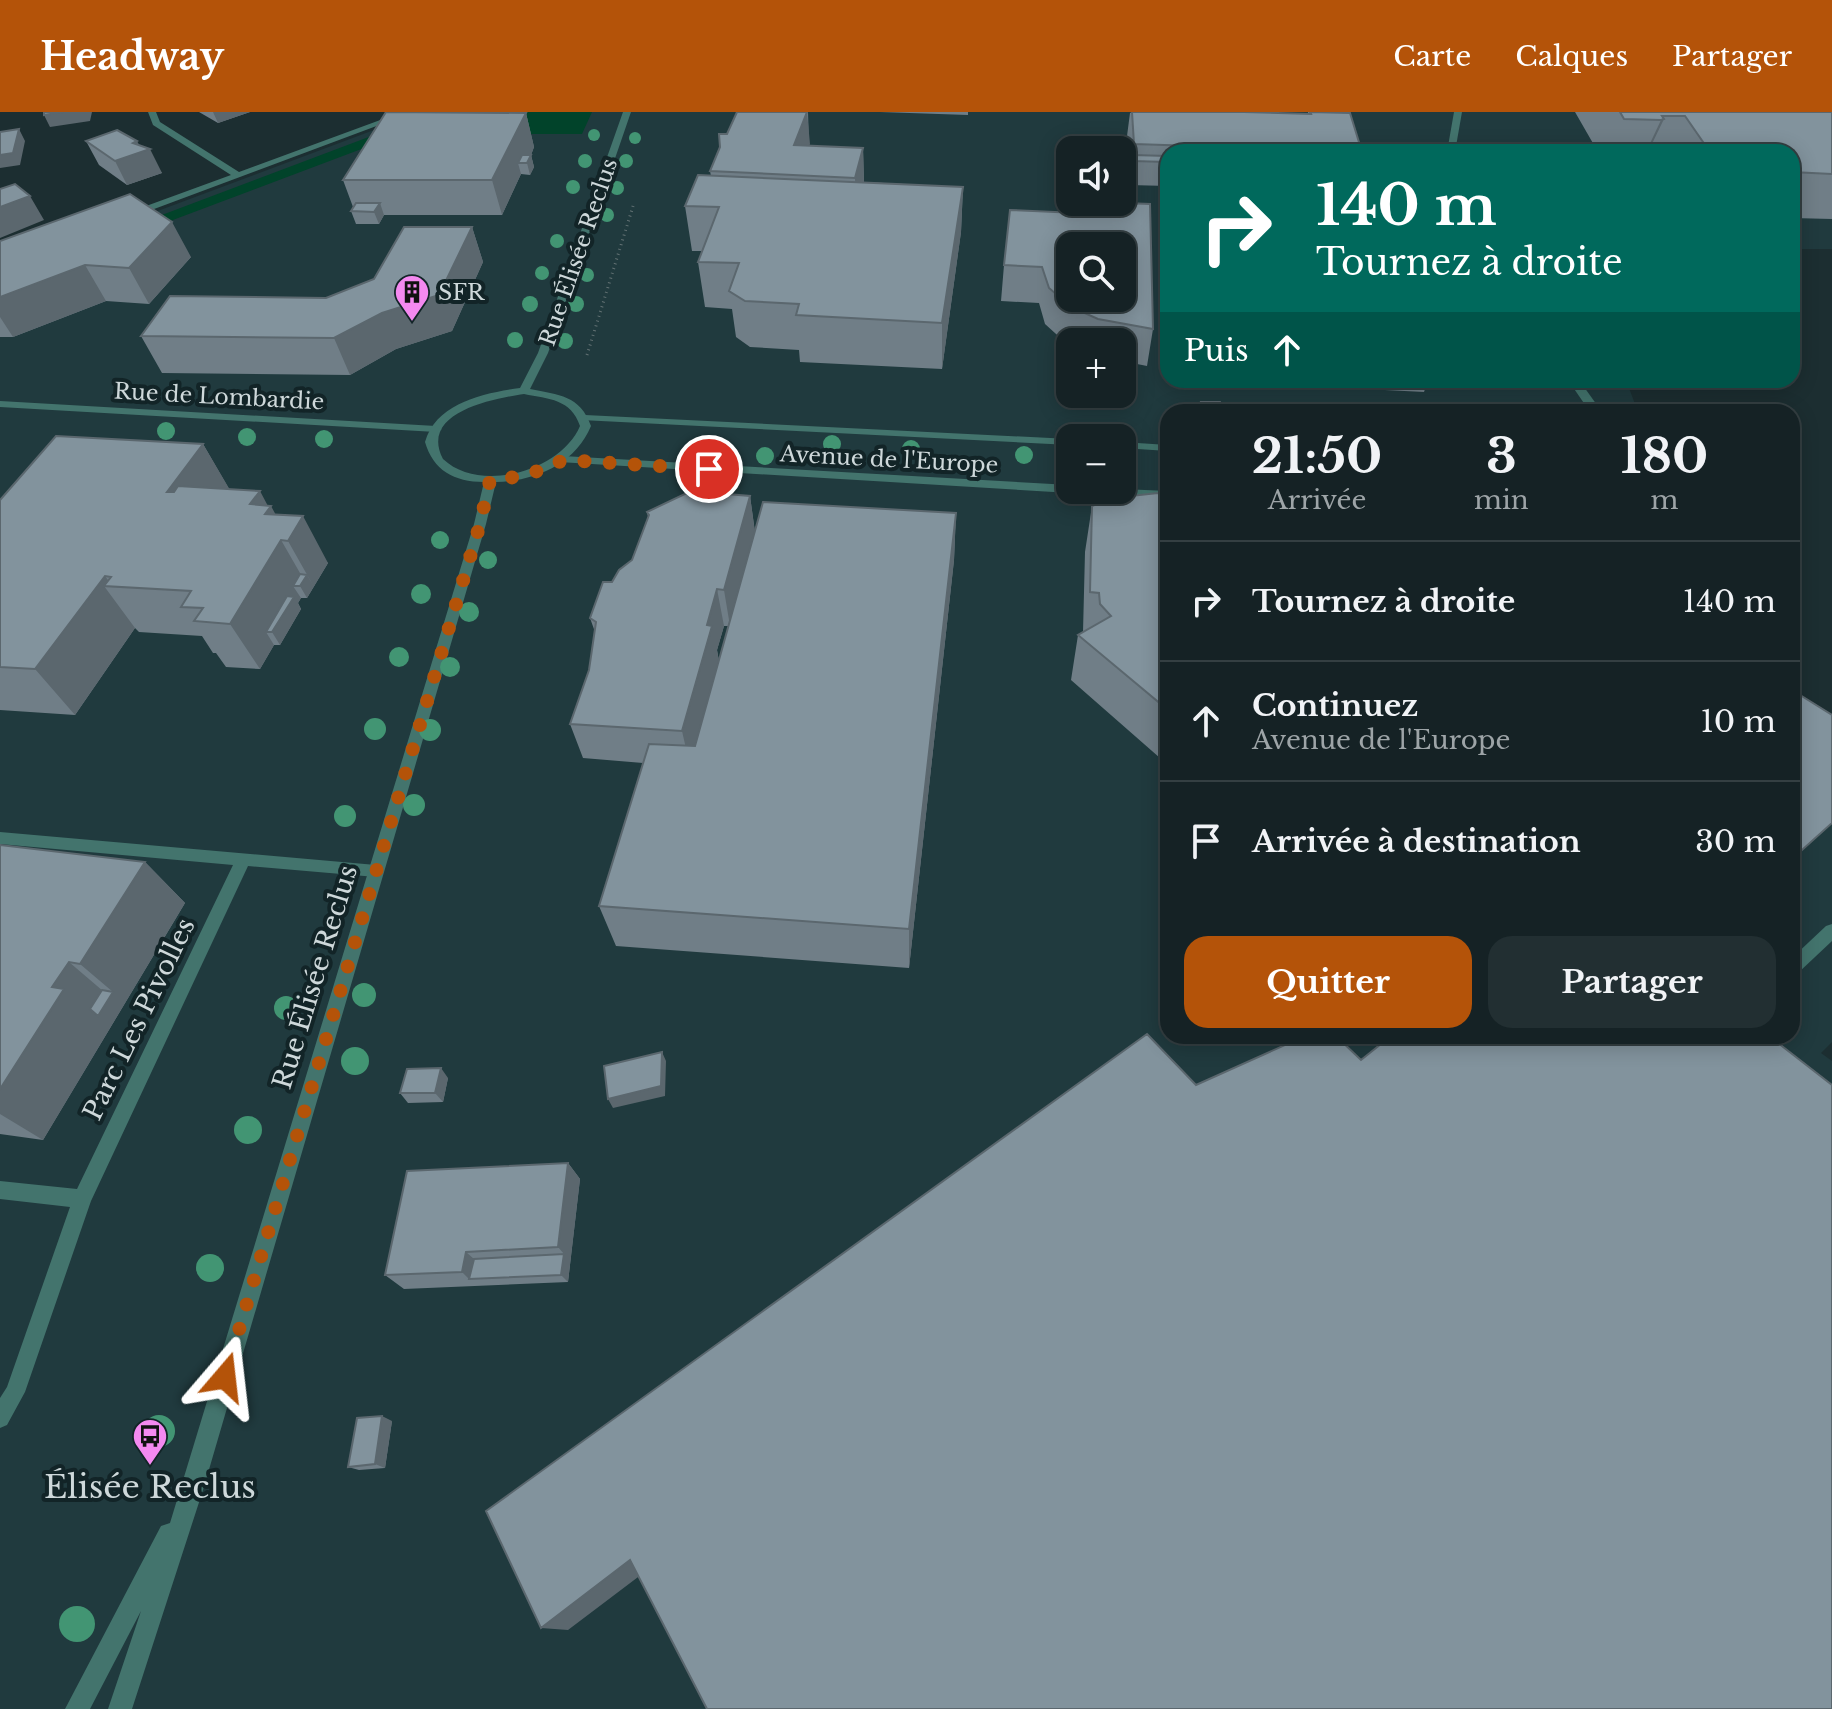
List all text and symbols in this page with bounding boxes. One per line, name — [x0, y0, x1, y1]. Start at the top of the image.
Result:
text: Headway — [40, 33, 224, 80]
text: Carte — [1393, 39, 1471, 74]
text: Calques — [1515, 39, 1628, 74]
text: Partager — [1672, 39, 1792, 74]
map controls — [1056, 136, 1136, 504]
button: sound — [1056, 136, 1136, 216]
street label: Rue Élisée Reclus — [533, 155, 623, 349]
text: 140 m — [1316, 171, 1497, 240]
icon: right — [1184, 176, 1288, 280]
button: search — [1056, 232, 1136, 312]
text: Tournez à droite — [1316, 240, 1623, 285]
building icon: SFR — [393, 273, 431, 323]
place label: SFR — [438, 279, 485, 306]
button: + — [1056, 328, 1136, 408]
icon: ahead — [1265, 328, 1309, 372]
text: Puis — [1184, 332, 1249, 369]
street label: Rue de Lombardie — [113, 378, 325, 415]
button: − — [1056, 424, 1136, 504]
text: 21:50 — [1252, 426, 1382, 486]
text: 3 — [1486, 426, 1517, 486]
text: 180 — [1621, 426, 1708, 486]
pin — [675, 435, 743, 503]
street label: Avenue de l'Europe — [778, 440, 999, 479]
icon: arrive — [687, 447, 731, 491]
text: Arrivée — [1268, 484, 1366, 516]
text: min — [1474, 484, 1529, 516]
text: m — [1650, 484, 1678, 516]
icon: right — [1184, 579, 1228, 623]
text: Tournez à droite — [1252, 583, 1515, 620]
text: 140 m — [1683, 583, 1776, 620]
text: Continuez — [1252, 687, 1418, 724]
icon: ahead — [1184, 699, 1228, 743]
text: 10 m — [1700, 703, 1776, 740]
text: Avenue de l'Europe — [1252, 724, 1510, 756]
icon: arrive — [1184, 819, 1228, 863]
text: Arrivée à destination — [1252, 823, 1581, 860]
text: 30 m — [1695, 823, 1776, 860]
street label: Rue Élisée Reclus — [266, 861, 364, 1093]
street label: Parc Les Pivolles — [76, 913, 202, 1125]
button: Quitter — [1184, 936, 1472, 1028]
button: Partager — [1488, 936, 1776, 1028]
position arrow — [183, 1335, 267, 1419]
bus stop icon: Élisée Reclus — [131, 1417, 169, 1467]
place label: Élisée Reclus — [44, 1467, 256, 1507]

